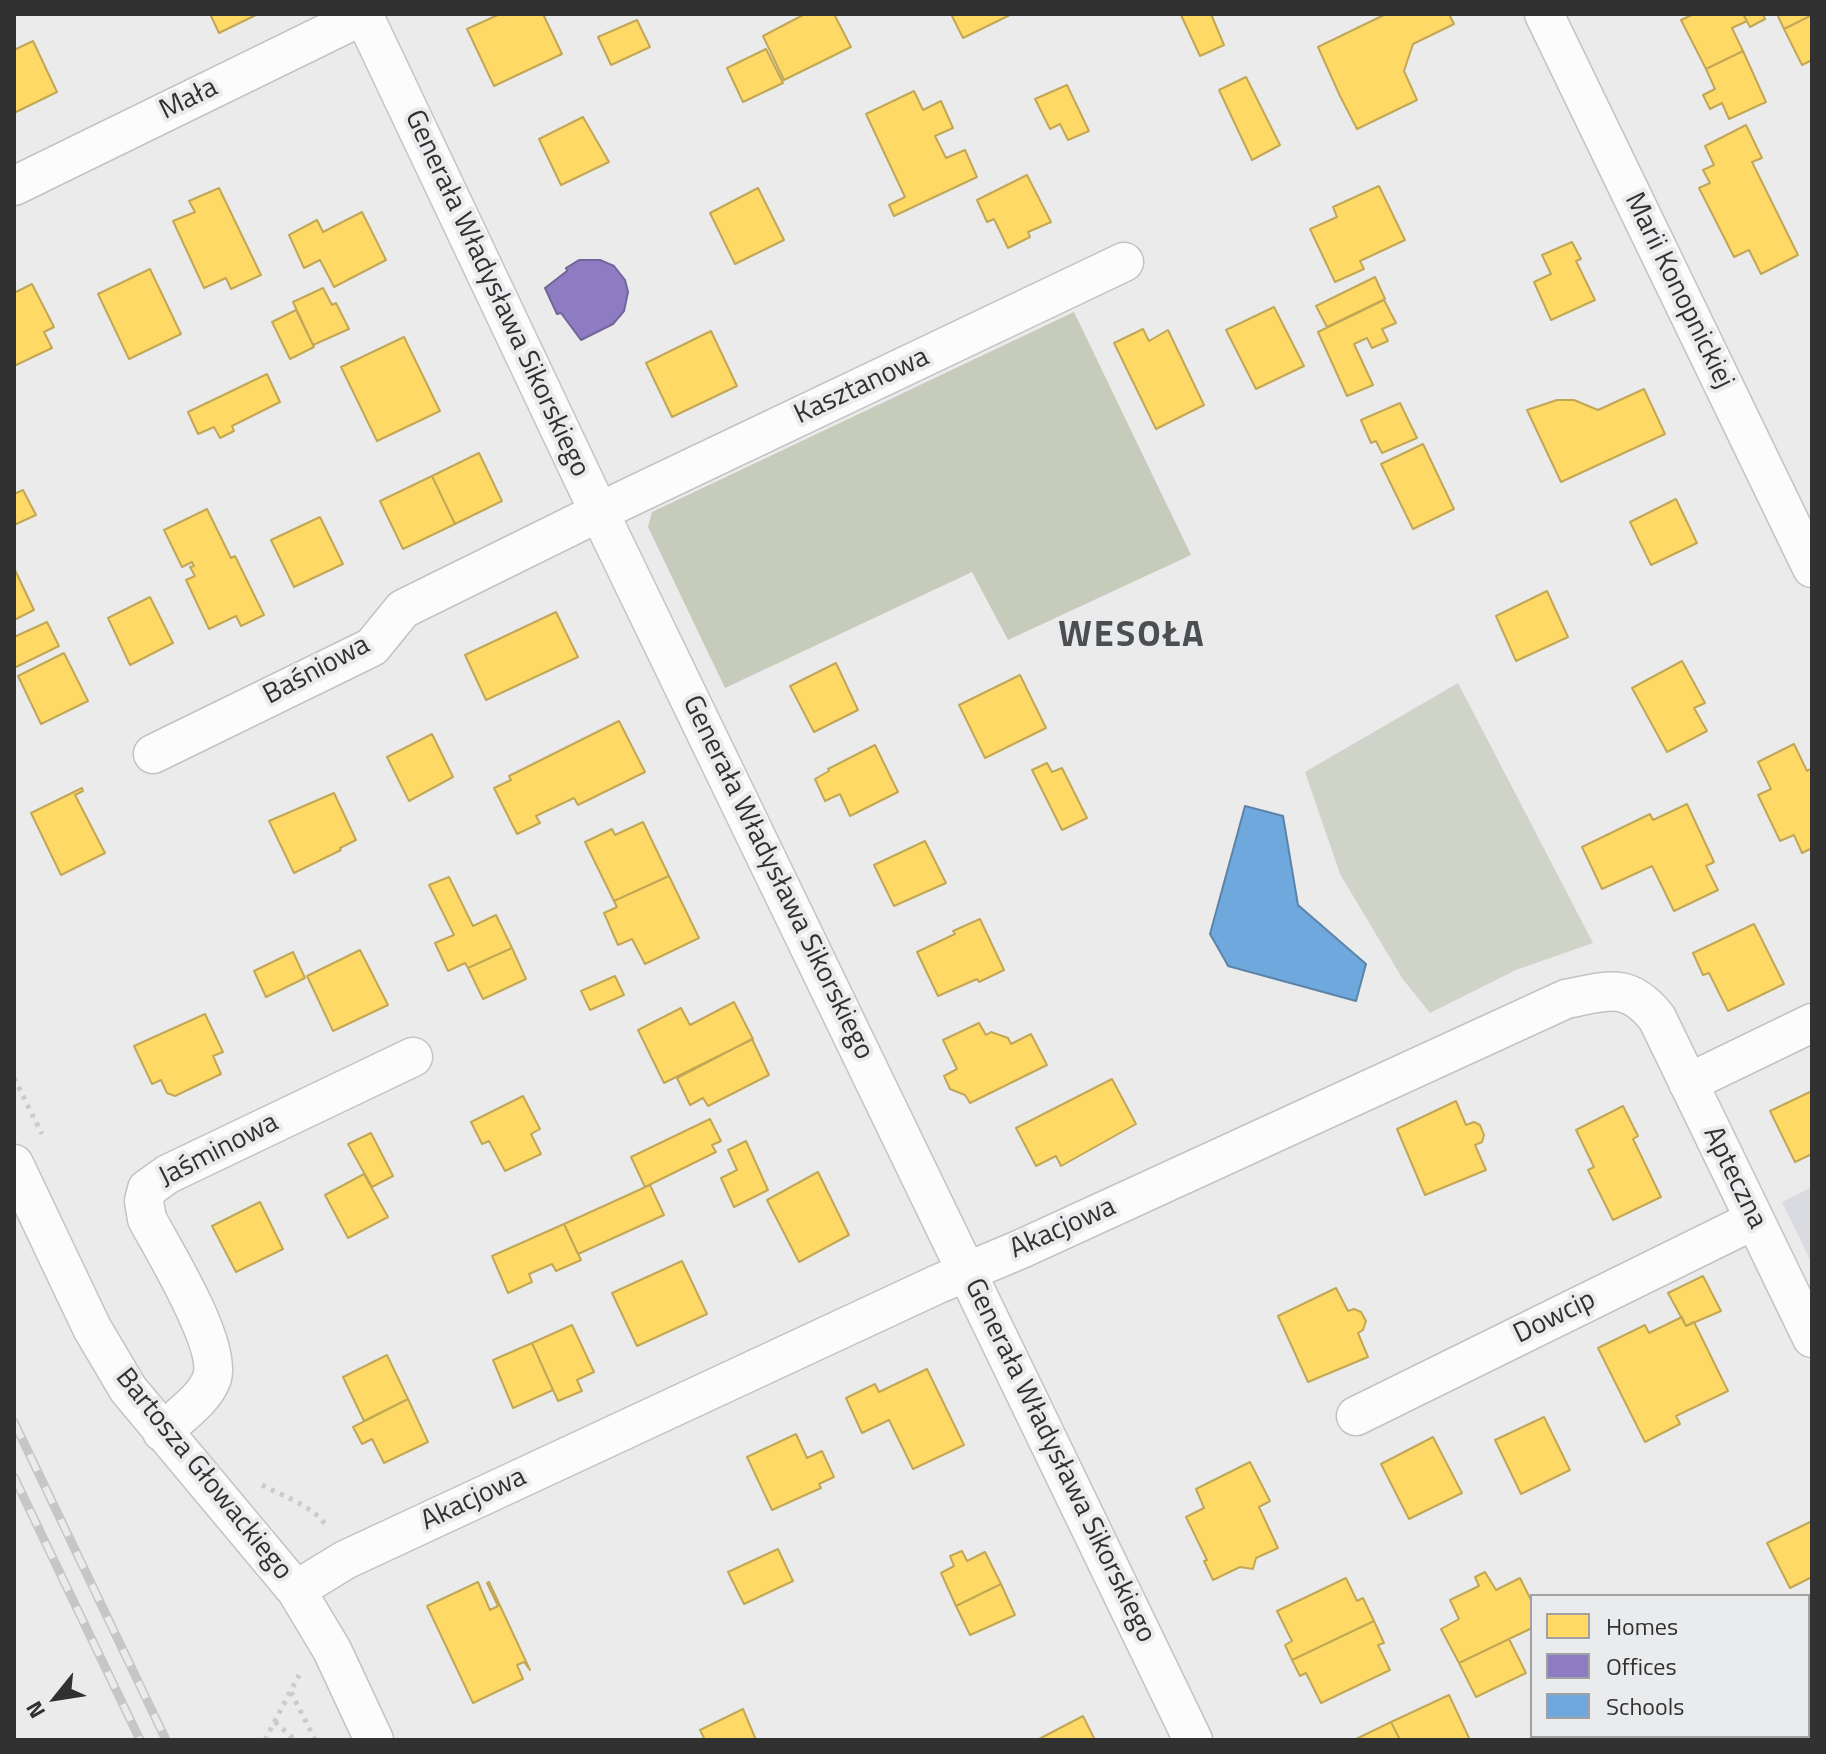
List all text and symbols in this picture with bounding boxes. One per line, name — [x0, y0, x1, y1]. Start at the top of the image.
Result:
street label: Mała — [155, 72, 223, 128]
street label: Generała Władysława Sikorskiego — [396, 105, 596, 483]
street label: Marii Konopnickiej — [1616, 188, 1740, 394]
street label: Kasztanowa — [789, 341, 935, 433]
district label: WESOŁA — [1058, 615, 1206, 659]
street label: Baśniowa — [258, 629, 376, 713]
street label: Generała Władysława Sikorskiego — [674, 691, 880, 1065]
street label: Jaśminowa — [154, 1107, 284, 1195]
street label: Apteczna — [1695, 1121, 1773, 1235]
street label: Akacjowa — [1005, 1191, 1121, 1267]
street label: Generała Władysława Sikorskiego — [956, 1274, 1162, 1648]
street label: Dowcip — [1509, 1284, 1601, 1352]
street label: Bartosza Głowackiego — [107, 1362, 299, 1588]
street label: Akacjowa — [416, 1461, 532, 1539]
legend — [1530, 1594, 1810, 1738]
text: Homes — [1606, 1608, 1678, 1644]
text: Offices — [1606, 1648, 1677, 1684]
north arrow — [16, 1658, 96, 1738]
text: Schools — [1606, 1688, 1684, 1724]
text: N — [17, 1695, 54, 1725]

